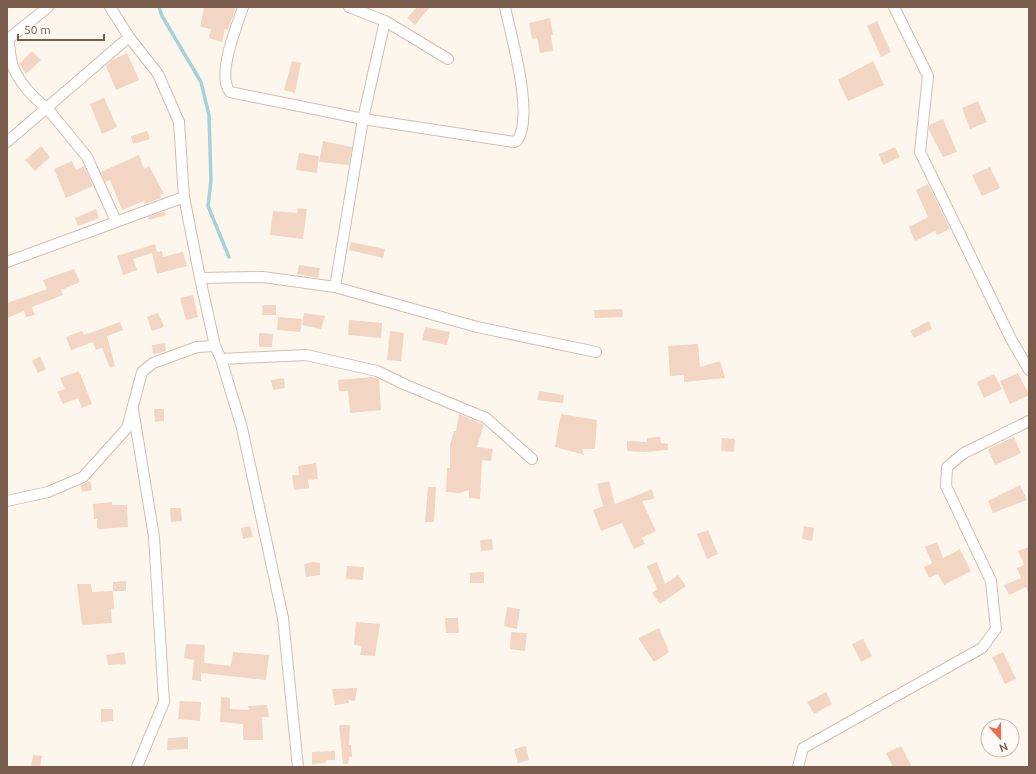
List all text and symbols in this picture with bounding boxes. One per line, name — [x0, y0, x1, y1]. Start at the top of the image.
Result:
scale bar — [18, 16, 104, 42]
text: 50 m — [24, 23, 51, 36]
north arrow — [980, 718, 1020, 758]
text: N — [998, 740, 1010, 754]

